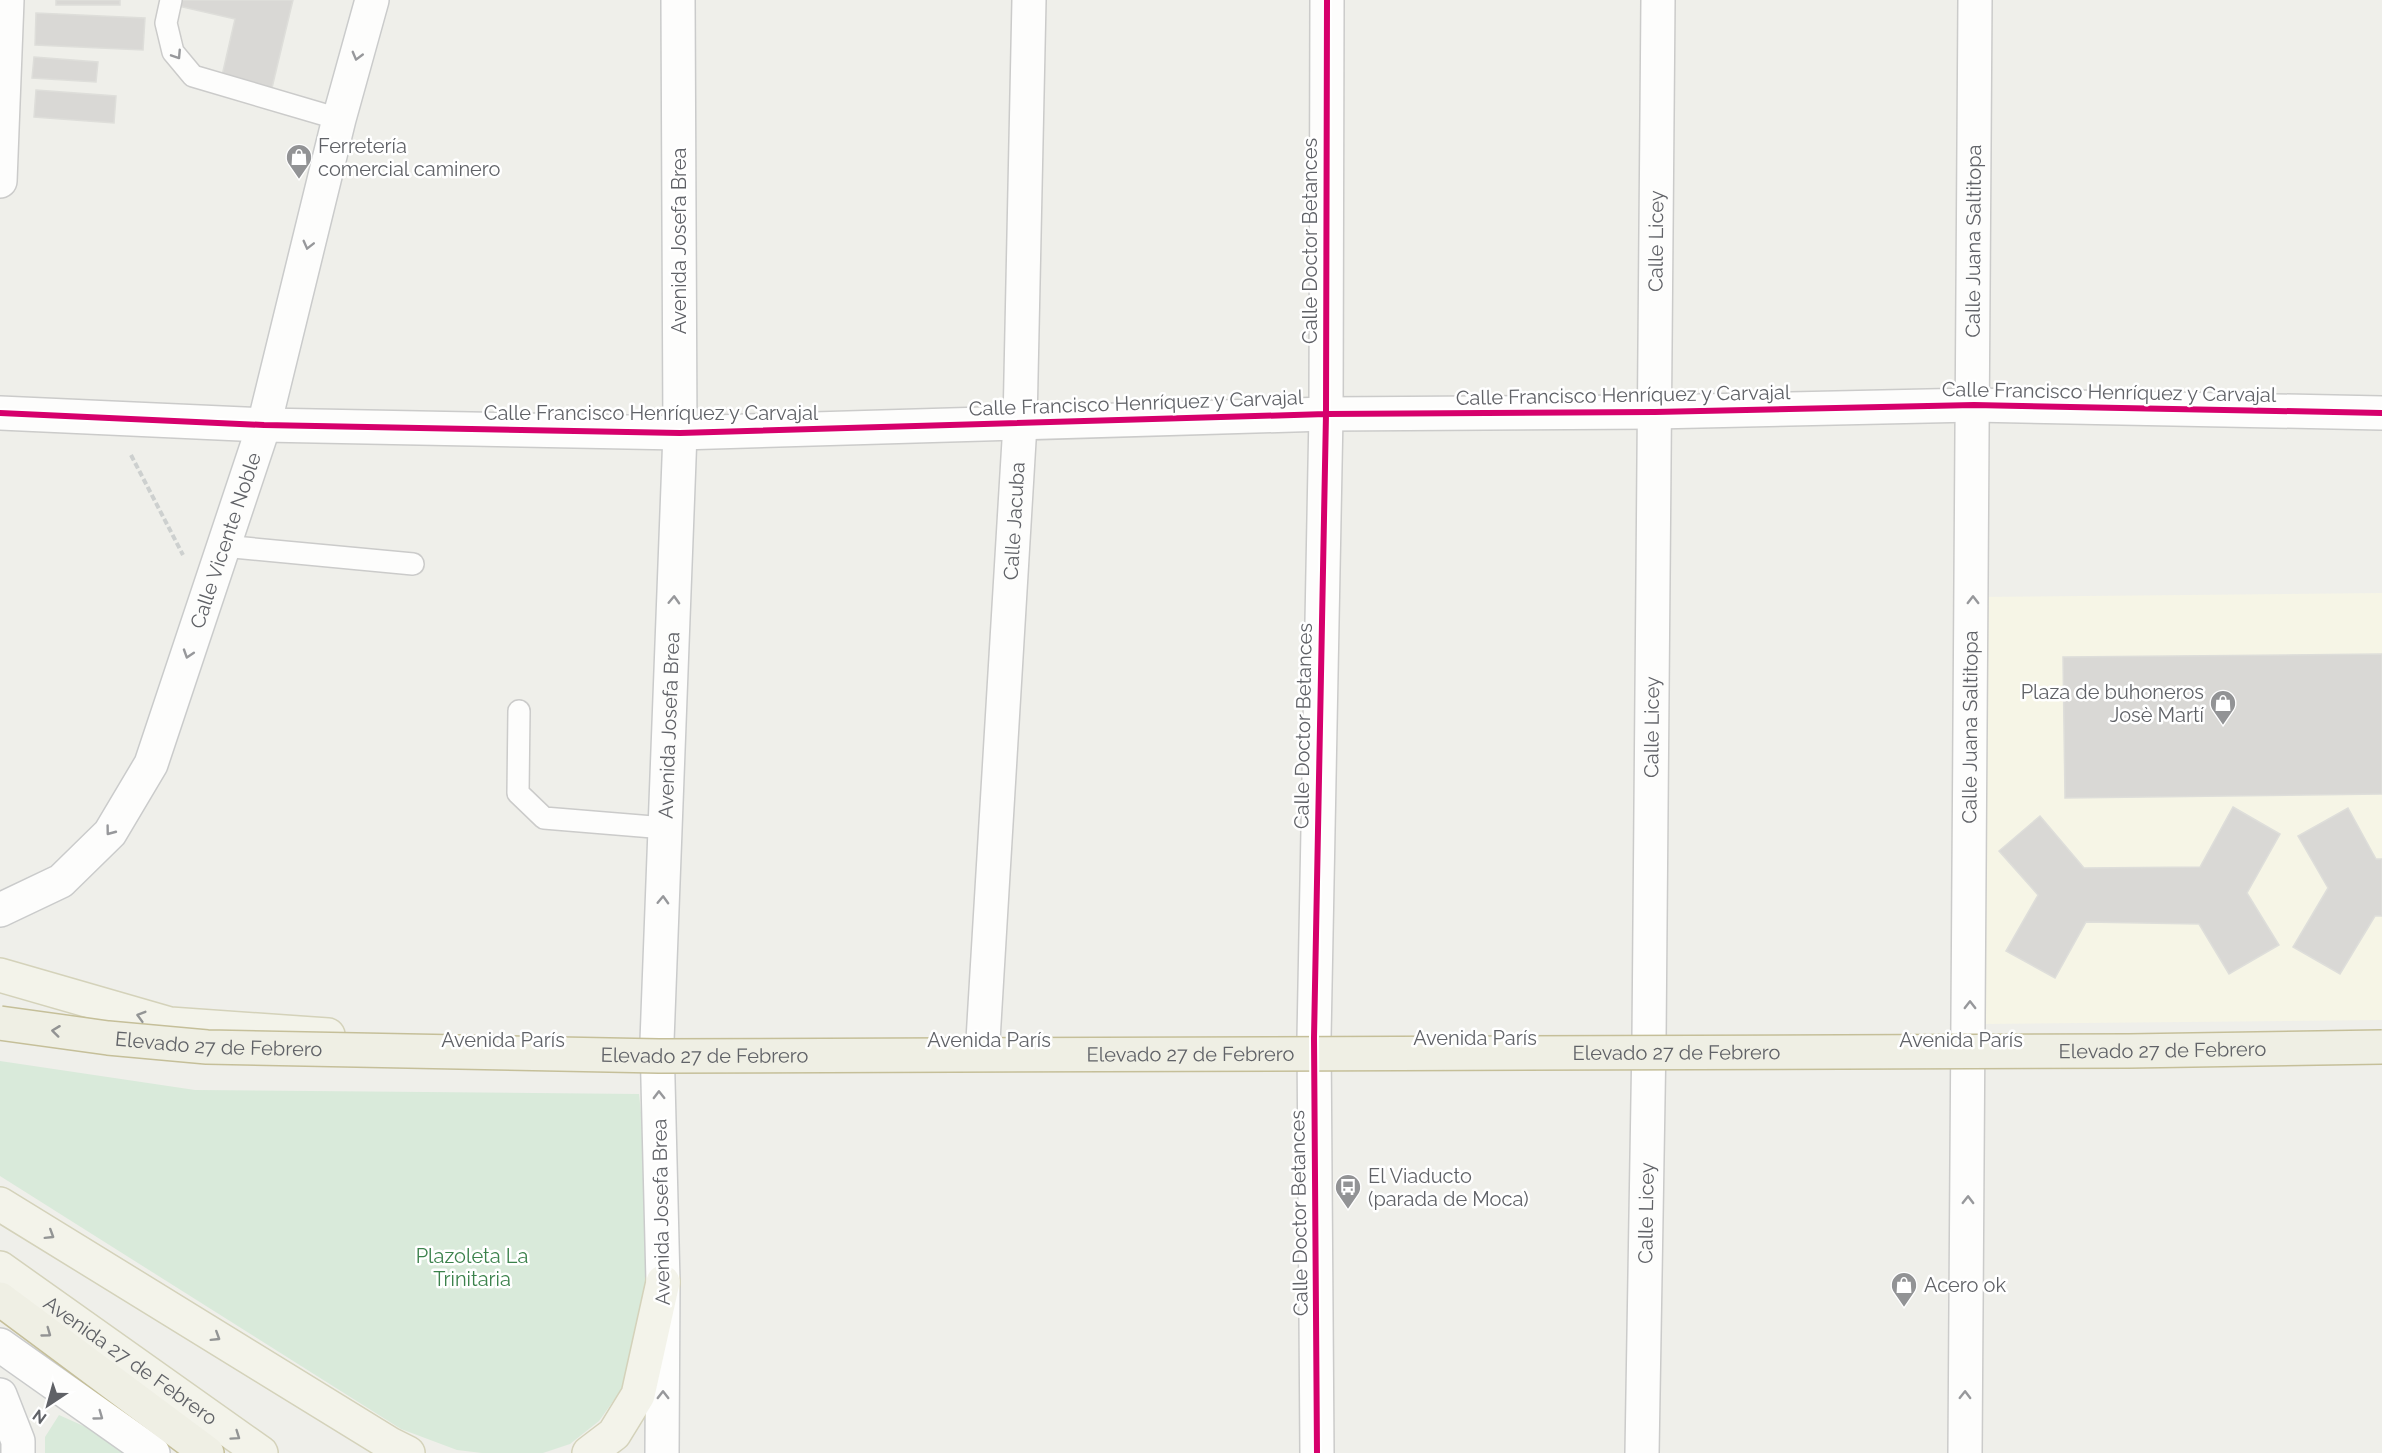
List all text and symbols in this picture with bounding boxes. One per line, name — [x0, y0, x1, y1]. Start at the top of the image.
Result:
one-way arrow — [170, 49, 181, 60]
one-way arrow — [351, 51, 364, 61]
place label: Ferretería comercial caminero — [318, 134, 500, 181]
street label: Calle Doctor Betances — [1298, 138, 1322, 344]
shop icon: Ferretería comercial caminero — [284, 142, 314, 180]
street label: Calle Juana Saltitopa — [1961, 144, 1986, 338]
street label: Avenida Josefa Brea — [667, 148, 691, 334]
street label: Calle Licey — [1643, 190, 1668, 292]
one-way arrow — [303, 239, 315, 250]
street label: Calle Francisco Henríquez y Carvajal — [1942, 377, 2277, 407]
street label: Calle Francisco Henríquez y Carvajal — [1456, 380, 1791, 410]
street label: Calle Francisco Henríquez y Carvajal — [968, 385, 1304, 421]
street label: Calle Francisco Henríquez y Carvajal — [484, 401, 819, 425]
street label: Calle Vicente Noble — [185, 449, 266, 632]
street label: Calle Jacuba — [999, 461, 1030, 581]
one-way arrow — [668, 595, 680, 604]
one-way arrow — [1966, 595, 1979, 604]
street label: Calle Doctor Betances — [1289, 623, 1317, 829]
street label: Calle Juana Saltitopa — [1957, 630, 1983, 824]
street label: Avenida Josefa Brea — [653, 631, 684, 819]
one-way arrow — [182, 648, 195, 659]
street label: Calle Licey — [1639, 676, 1664, 778]
place label: Plaza de buhoneros Josè Martí — [2021, 680, 2205, 727]
shop icon: Plaza de buhoneros Josè Martí — [2208, 688, 2238, 726]
one-way arrow — [106, 824, 117, 835]
one-way arrow — [656, 895, 669, 904]
one-way arrow — [1964, 1000, 1976, 1009]
one-way arrow — [136, 1011, 147, 1023]
one-way arrow — [52, 1026, 61, 1038]
street label: Avenida París — [1413, 1026, 1537, 1050]
street label: Elevado 27 de Febrero — [114, 1027, 323, 1061]
street label: Avenida París — [441, 1028, 565, 1052]
street label: Avenida París — [927, 1028, 1051, 1052]
street label: Avenida París — [1899, 1028, 2023, 1052]
street label: Elevado 27 de Febrero — [2059, 1037, 2267, 1063]
street label: Elevado 27 de Febrero — [1573, 1040, 1780, 1065]
street label: Elevado 27 de Febrero — [1087, 1042, 1294, 1067]
street label: Elevado 27 de Febrero — [600, 1043, 808, 1068]
one-way arrow — [652, 1090, 665, 1099]
street label: Calle Doctor Betances — [1285, 1110, 1313, 1316]
street label: Avenida Josefa Brea — [647, 1118, 675, 1306]
street label: Calle Licey — [1633, 1162, 1659, 1264]
place label: El Viaducto (parada de Moca) — [1368, 1164, 1529, 1211]
bus stop icon: El Viaducto (parada de Moca) — [1333, 1172, 1363, 1210]
one-way arrow — [1961, 1195, 1974, 1204]
one-way arrow — [44, 1227, 54, 1239]
park label: Plazoleta La Trinitaria — [416, 1244, 528, 1291]
shop icon: Acero ok — [1889, 1270, 1919, 1308]
place label: Acero ok — [1924, 1273, 2006, 1297]
street label: Avenida 27 de Febrero — [39, 1291, 222, 1430]
one-way arrow — [41, 1326, 52, 1337]
one-way arrow — [210, 1329, 220, 1341]
north arrow — [18, 1375, 78, 1435]
one-way arrow — [657, 1390, 669, 1399]
one-way arrow — [1959, 1390, 1972, 1399]
text: N — [29, 1405, 50, 1428]
one-way arrow — [92, 1408, 103, 1419]
one-way arrow — [229, 1429, 240, 1440]

